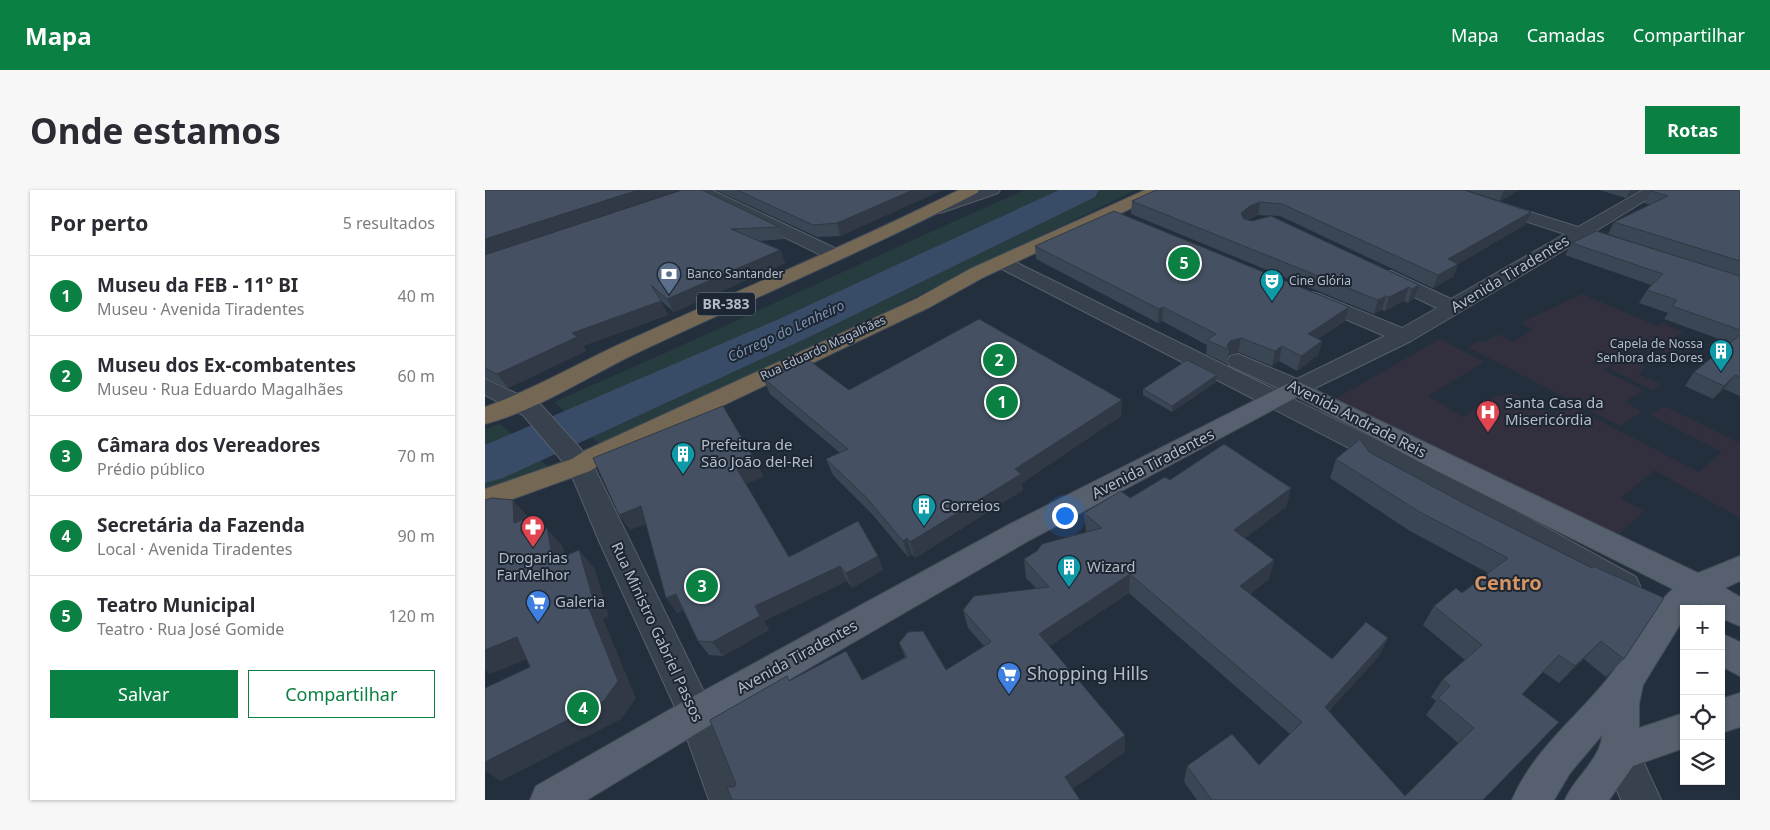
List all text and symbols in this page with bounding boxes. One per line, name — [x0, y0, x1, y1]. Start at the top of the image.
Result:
text: Mapa — [25, 19, 92, 52]
text: Mapa — [1451, 23, 1499, 47]
text: Camadas — [1527, 23, 1605, 47]
text: Compartilhar — [1633, 23, 1745, 47]
button: Rotas — [1645, 106, 1740, 154]
text: Onde estamos — [30, 107, 281, 154]
text: Por perto — [50, 209, 148, 237]
text: 5 resultados — [343, 212, 435, 234]
street label: Avenida Tiradentes — [1447, 230, 1572, 316]
pin: 5 — [1168, 244, 1200, 282]
bank icon: Banco Santander — [656, 261, 682, 295]
place label: Banco Santander — [687, 265, 783, 282]
theatre icon: Cine Glória — [1259, 268, 1285, 302]
text: Museu da FEB - 11° BI — [97, 272, 298, 298]
place label: Cine Glória — [1289, 272, 1351, 289]
text: 1 — [61, 285, 71, 307]
text: 40 m — [398, 285, 435, 307]
road number: BR-383 — [697, 292, 755, 316]
water label: Córrego do Lenheiro — [724, 295, 847, 366]
text: Museu · Avenida Tiradentes — [97, 298, 304, 320]
street label: Rua Eduardo Magalhães — [757, 311, 889, 384]
place label: Capela de Nossa Senhora das Dores — [1597, 335, 1703, 366]
building icon: Capela de Nossa Senhora das Dores — [1708, 338, 1734, 372]
pin: 2 — [983, 341, 1015, 379]
text: Museu dos Ex-combatentes — [97, 352, 356, 378]
text: 2 — [61, 365, 71, 387]
text: 60 m — [398, 365, 435, 387]
street label: Avenida Andrade Reis — [1285, 374, 1430, 462]
text: Museu · Rua Eduardo Magalhães — [97, 378, 343, 400]
pin: 1 — [986, 383, 1018, 421]
place label: Santa Casa da Misericórdia — [1505, 392, 1604, 429]
hospital icon: Santa Casa da Misericórdia — [1475, 399, 1501, 433]
street label: Avenida Tiradentes — [1088, 424, 1217, 503]
text: Câmara dos Vereadores — [97, 432, 320, 458]
place label: Prefeitura de São João del-Rei — [701, 434, 813, 471]
building icon: Prefeitura de São João del-Rei — [670, 441, 696, 475]
text: 3 — [61, 445, 71, 467]
text: 70 m — [398, 445, 435, 467]
text: Prédio público — [97, 458, 205, 480]
building icon: Correios — [911, 493, 937, 527]
place label: Correios — [941, 495, 1000, 515]
your location — [1052, 503, 1078, 529]
text: Secretária da Fazenda — [97, 512, 305, 538]
pharmacy icon: Drogarias FarMelhor — [520, 514, 546, 548]
text: 4 — [61, 525, 71, 547]
text: 90 m — [398, 525, 435, 547]
text: Local · Avenida Tiradentes — [97, 538, 292, 560]
street label: Rua Ministro Gabriel Passos — [607, 539, 708, 725]
place label: Drogarias FarMelhor — [497, 547, 569, 584]
building icon: Wizard — [1056, 554, 1082, 588]
place label: Wizard — [1087, 556, 1135, 576]
pin: 3 — [686, 567, 718, 605]
district label: Centro — [1474, 569, 1542, 596]
supermarket icon: Galeria — [525, 589, 551, 623]
place label: Galeria — [555, 591, 605, 611]
text: Teatro Municipal — [97, 592, 255, 618]
text: 5 — [61, 605, 71, 627]
text: 120 m — [388, 605, 435, 627]
map controls — [1680, 605, 1725, 785]
button: + — [1680, 605, 1725, 650]
street label: Avenida Tiradentes — [733, 615, 860, 698]
text: Teatro · Rua José Gomide — [97, 618, 284, 640]
button: − — [1680, 650, 1725, 695]
supermarket icon: Shopping Hills — [996, 661, 1022, 695]
place label: Shopping Hills — [1027, 661, 1148, 685]
button: Salvar — [50, 670, 238, 718]
button: Compartilhar — [248, 670, 435, 718]
pin: 4 — [567, 689, 599, 727]
button: locate — [1680, 695, 1725, 740]
button: layers — [1680, 740, 1725, 785]

